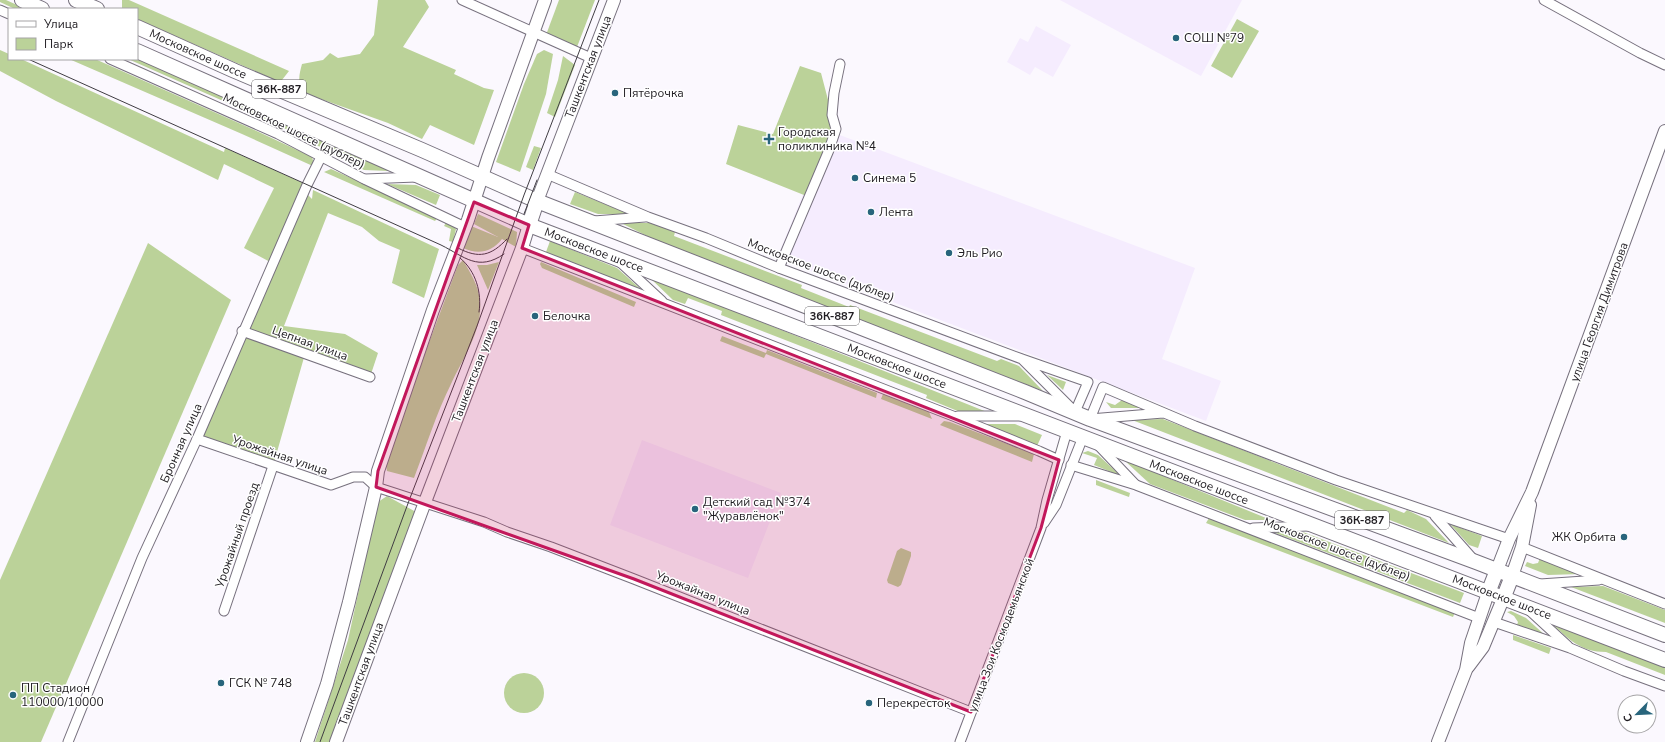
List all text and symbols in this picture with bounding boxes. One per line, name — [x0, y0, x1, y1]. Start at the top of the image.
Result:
legend — [8, 8, 138, 60]
street label: Ташкентская улица — [561, 13, 615, 121]
text: Улица — [43, 16, 78, 32]
street label: Московское шоссе — [147, 25, 249, 83]
place label: СОШ №79 — [1184, 30, 1244, 46]
marker: СОШ №79 — [1171, 33, 1181, 43]
text: Парк — [44, 36, 74, 52]
road number: 36К-887 — [252, 80, 306, 98]
place label: Пятёрочка — [623, 85, 684, 101]
marker: Пятёрочка — [610, 88, 620, 98]
street label: Московское шоссе (дублер) — [220, 90, 368, 172]
place label: Городская поликлиника №4 — [778, 124, 876, 154]
marker: Городская поликлиника №4 — [763, 133, 775, 145]
place label: Синема 5 — [863, 170, 916, 186]
marker: Синема 5 — [850, 173, 860, 183]
place label: Лента — [879, 204, 913, 220]
marker: Лента — [866, 207, 876, 217]
street label: Московское шоссе — [542, 224, 646, 276]
street label: Московское шоссе (дублер) — [745, 235, 897, 305]
street label: улица Георгия Димитрова — [1566, 240, 1632, 384]
place label: Эль Рио — [957, 245, 1003, 261]
marker: Эль Рио — [944, 248, 954, 258]
road number: 36К-887 — [805, 307, 859, 325]
place label: Белочка — [543, 308, 591, 324]
marker: Белочка — [530, 311, 540, 321]
street label: Ташкентская улица — [448, 317, 502, 425]
street label: Цепная улица — [270, 322, 350, 364]
street label: Московское шоссе — [845, 340, 949, 392]
street label: Бронная улица — [156, 401, 206, 485]
street label: Урожайная улица — [229, 431, 330, 479]
street label: Московское шоссе — [1147, 456, 1251, 508]
street label: Урожайный проезд — [211, 480, 263, 591]
place label: Детский сад №374 "Журавлёнок" — [703, 494, 810, 524]
marker: Детский сад №374 "Журавлёнок" — [690, 504, 700, 514]
road number: 36К-887 — [1335, 511, 1389, 529]
street label: Московское шоссе (дублер) — [1261, 514, 1413, 584]
place label: ЖК Орбита — [1552, 529, 1616, 545]
marker: ЖК Орбита — [1619, 532, 1629, 542]
street label: улица Зои Космодемьянской — [964, 556, 1038, 714]
street label: Урожайная улица — [653, 566, 753, 619]
street label: Московское шоссе — [1450, 571, 1554, 623]
street label: Ташкентская улица — [335, 620, 387, 728]
place label: ГСК № 748 — [229, 675, 292, 691]
marker: ГСК № 748 — [216, 678, 226, 688]
place label: ПП Стадион 110000/10000 — [21, 680, 104, 710]
marker: ПП Стадион 110000/10000 — [8, 690, 18, 700]
north arrow — [1617, 694, 1657, 734]
place label: Перекресток — [877, 695, 951, 711]
marker: Перекресток — [864, 698, 874, 708]
text: С — [1620, 711, 1637, 724]

